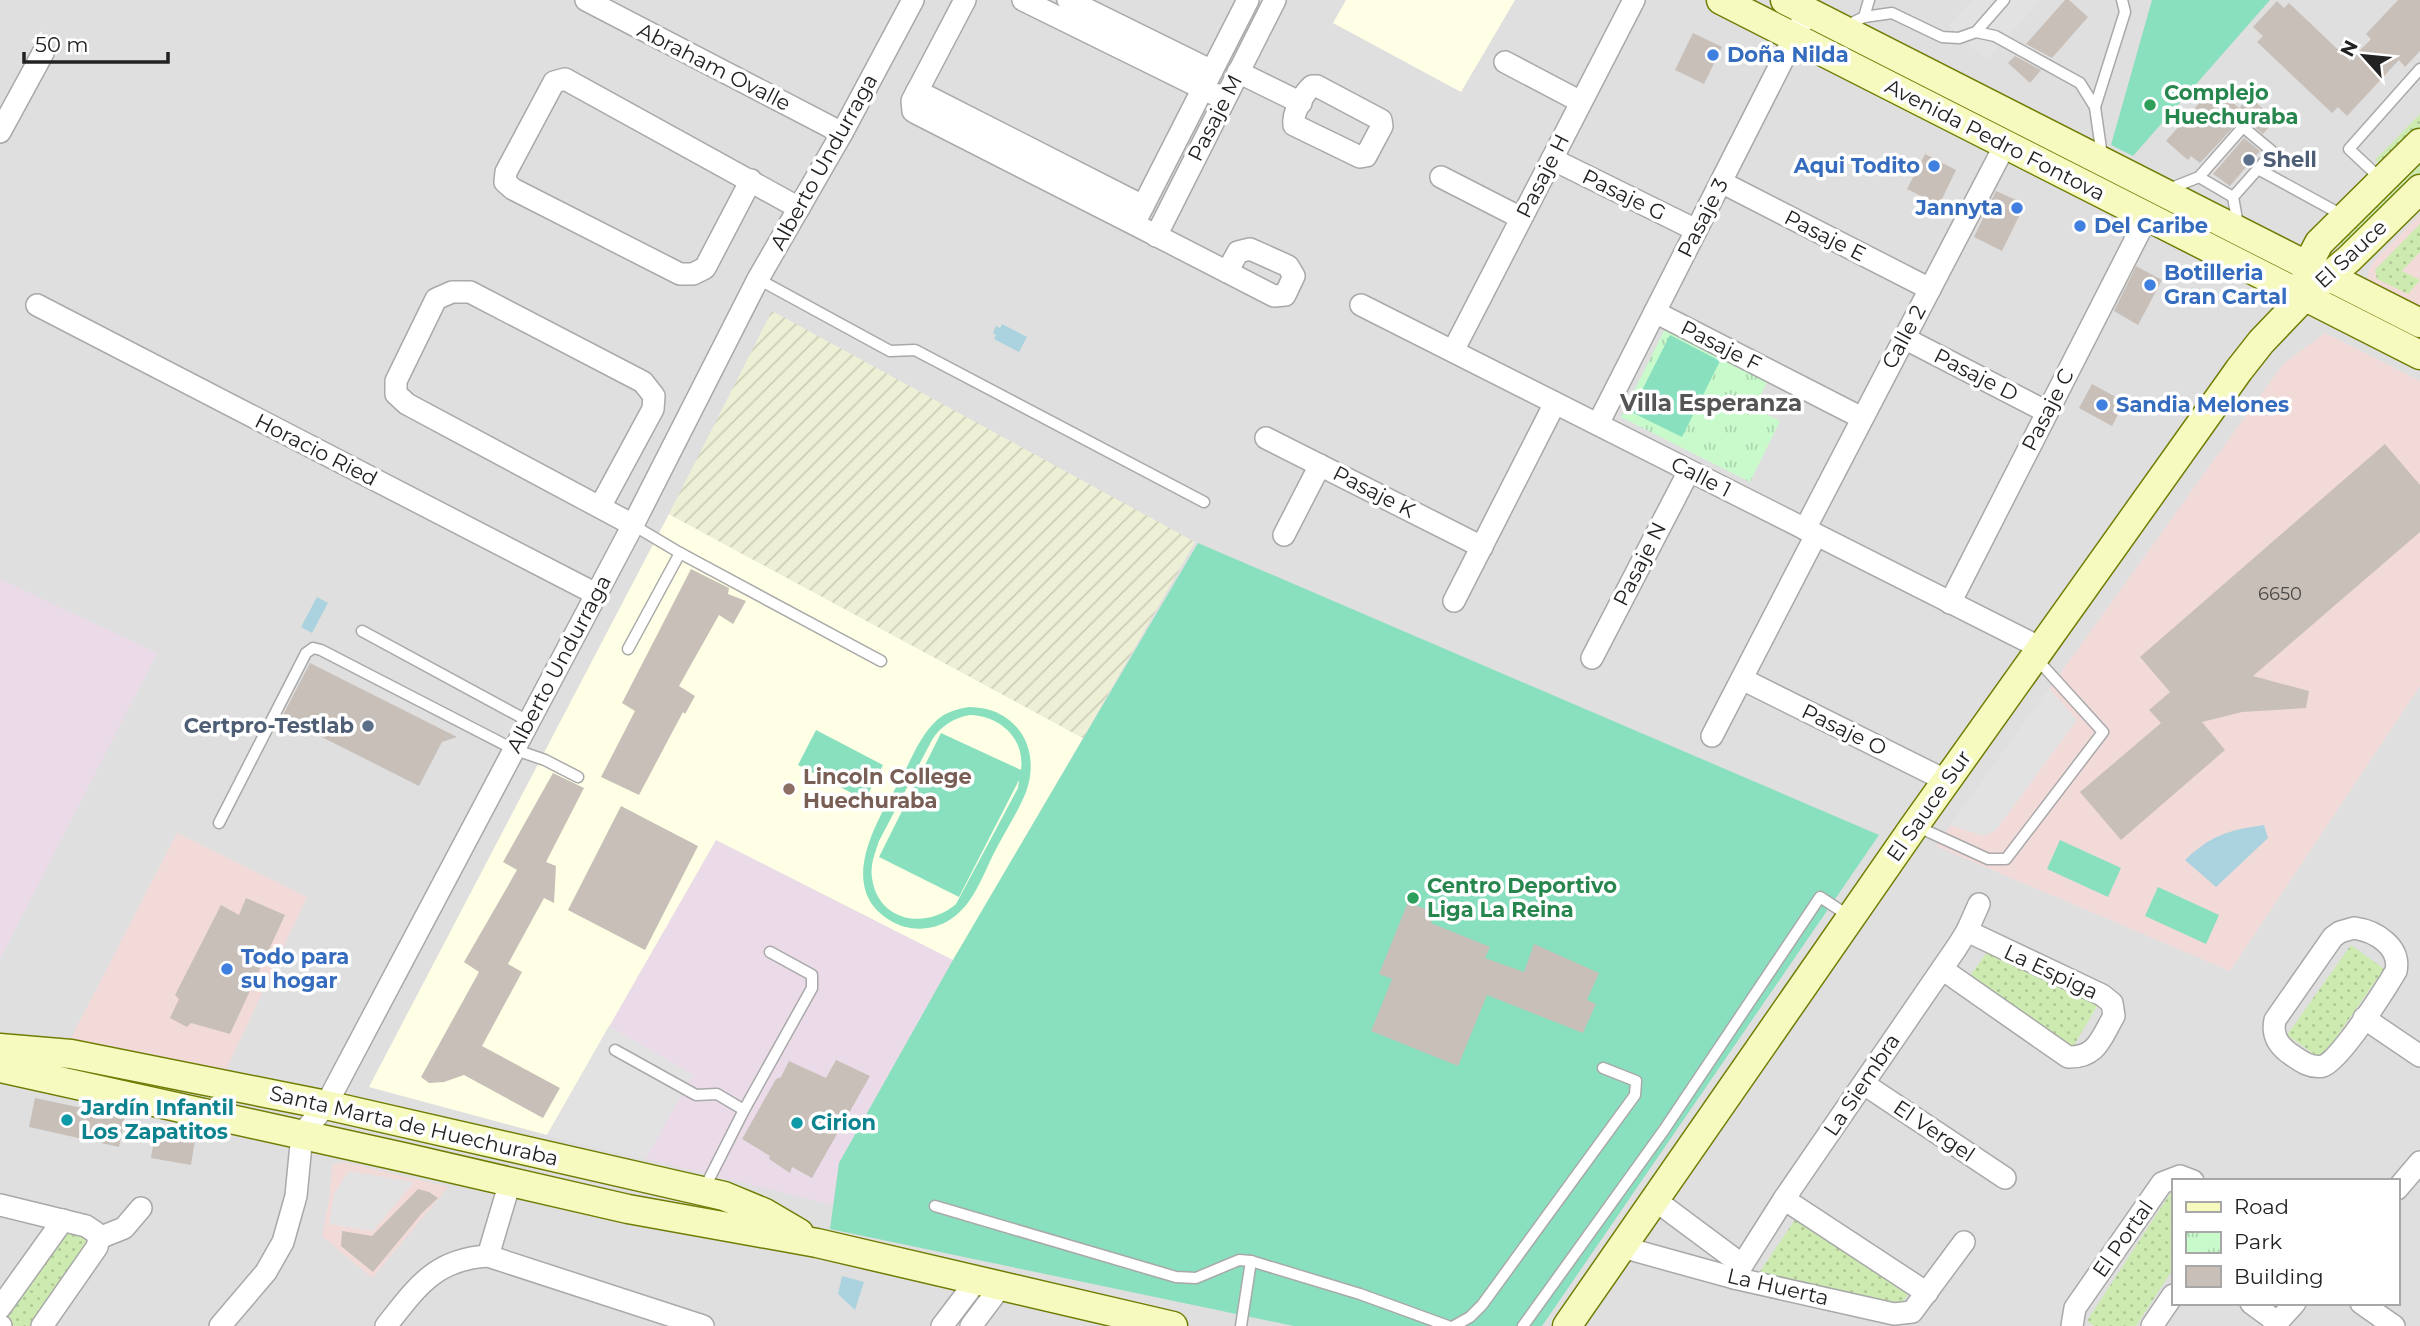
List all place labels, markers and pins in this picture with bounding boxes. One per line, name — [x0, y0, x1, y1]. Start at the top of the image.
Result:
place label: Doña Nilda — [1727, 42, 1849, 67]
marker: Doña Nilda — [1705, 47, 1721, 63]
place label: Complejo Huechuraba — [2164, 80, 2298, 129]
marker: Complejo Huechuraba — [2142, 97, 2158, 113]
place label: Shell — [2263, 147, 2317, 172]
marker: Shell — [2241, 152, 2257, 168]
place label: Aqui Todito — [1793, 153, 1920, 178]
marker: Aqui Todito — [1926, 158, 1942, 174]
place label: Jannyta — [1914, 195, 2003, 220]
marker: Jannyta — [2009, 200, 2025, 216]
place label: Del Caribe — [2094, 213, 2208, 238]
marker: Del Caribe — [2072, 218, 2088, 234]
place label: Botilleria Gran Cartal — [2164, 260, 2287, 309]
marker: Botilleria Gran Cartal — [2142, 277, 2158, 293]
place label: Sandia Melones — [2116, 392, 2289, 417]
marker: Sandia Melones — [2094, 397, 2110, 413]
place label: Certpro-Testlab — [184, 713, 354, 738]
marker: Certpro-Testlab — [360, 718, 376, 734]
place label: Lincoln College Huechuraba — [803, 764, 972, 813]
marker: Lincoln College Huechuraba — [781, 781, 797, 797]
place label: Centro Deportivo Liga La Reina — [1427, 873, 1617, 922]
marker: Centro Deportivo Liga La Reina — [1405, 890, 1421, 906]
place label: Todo para su hogar — [241, 944, 349, 993]
marker: Todo para su hogar — [219, 961, 235, 977]
place label: Jardín Infantil Los Zapatitos — [80, 1095, 234, 1144]
place label: Cirion — [811, 1110, 876, 1135]
marker: Jardín Infantil Los Zapatitos — [59, 1112, 75, 1128]
marker: Cirion — [789, 1115, 805, 1131]

